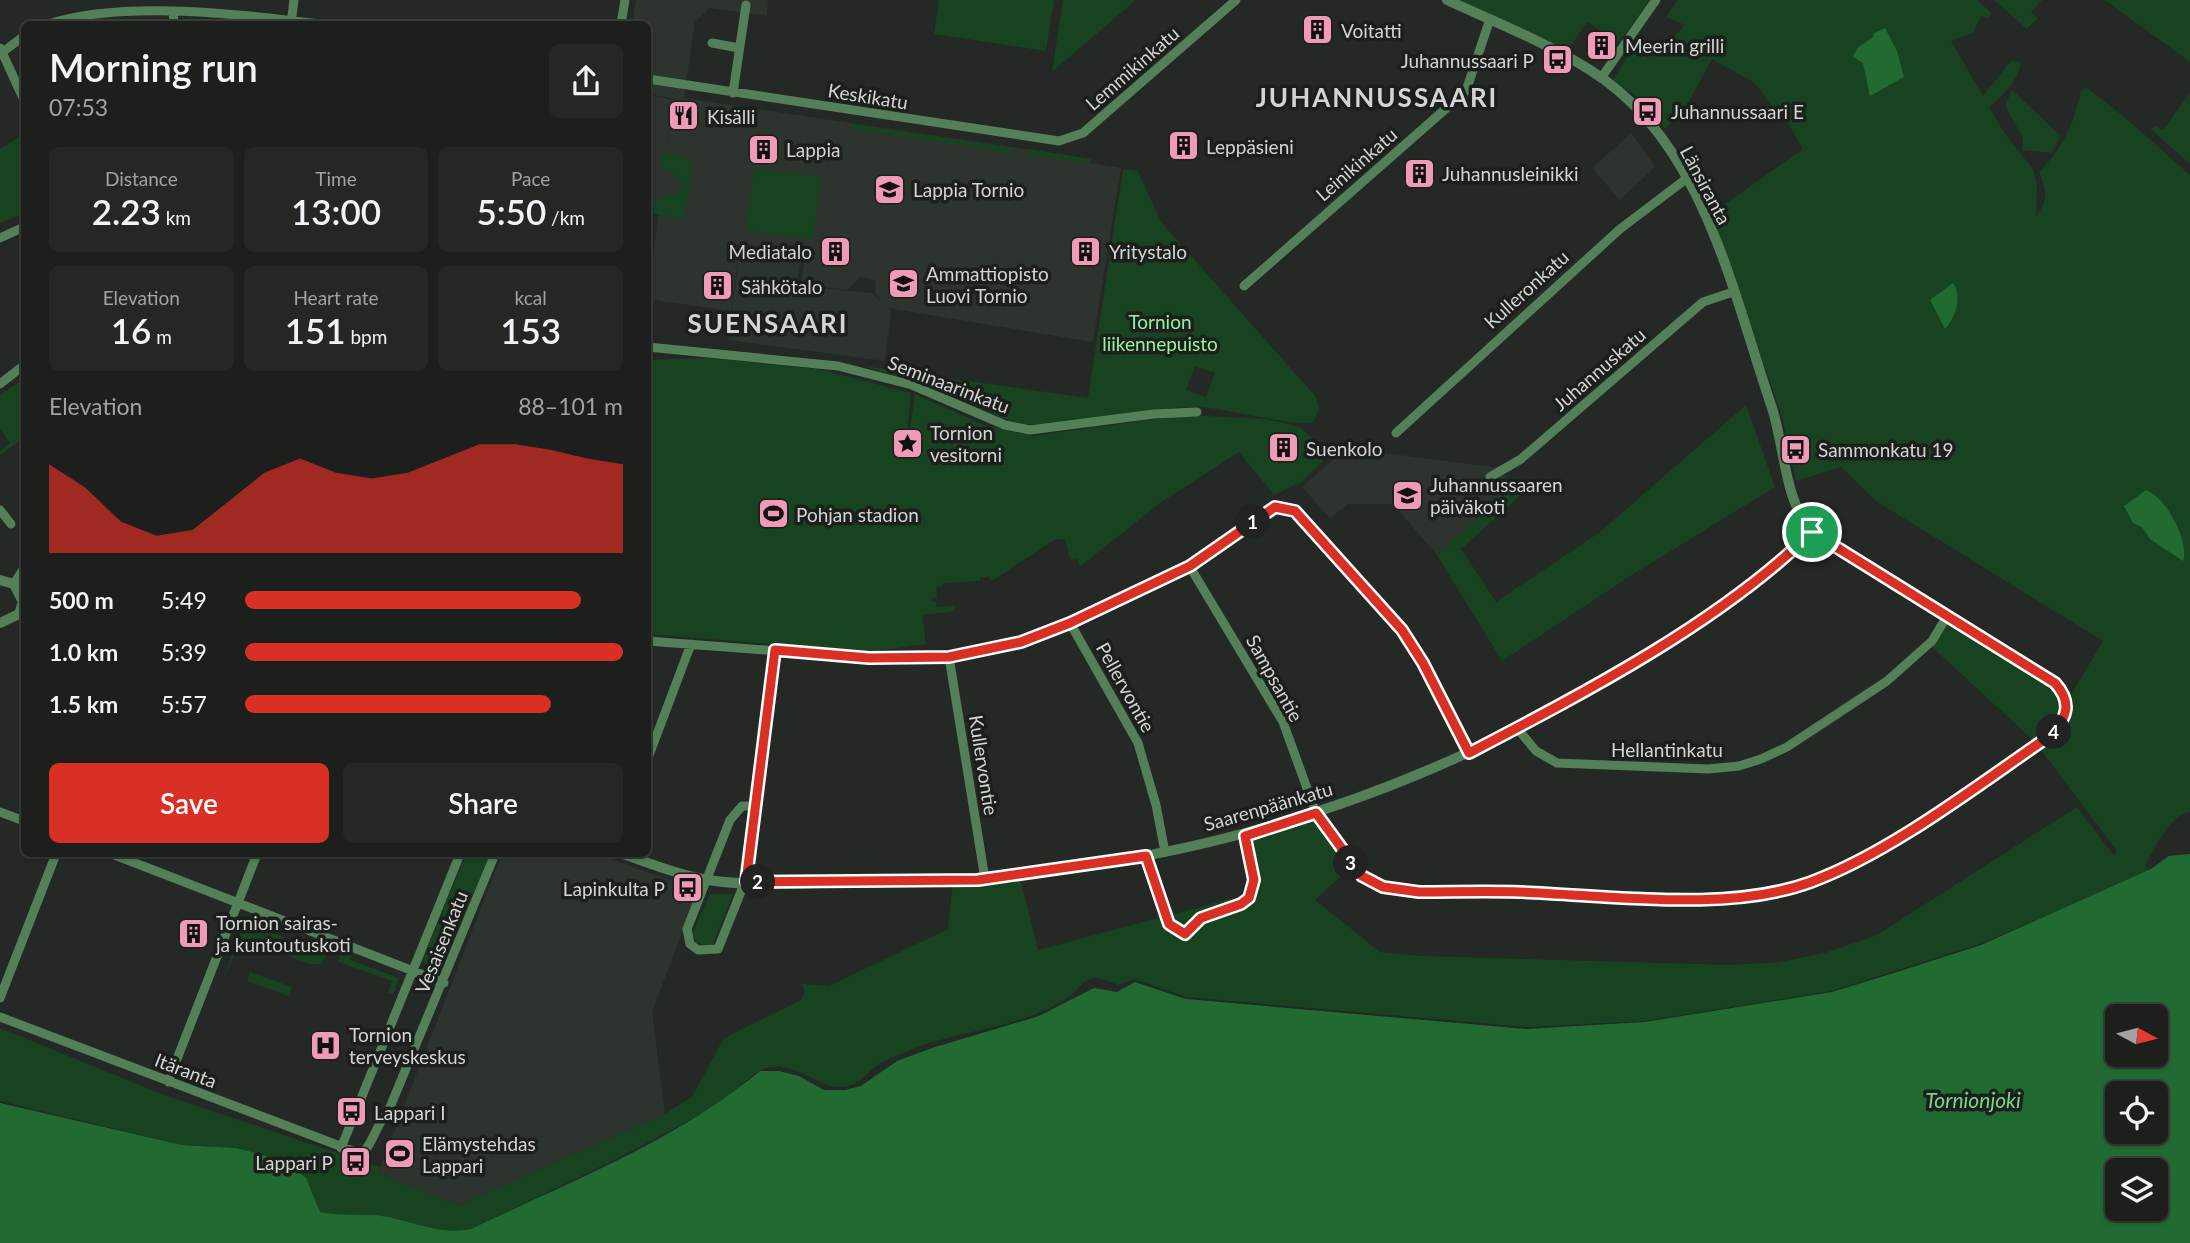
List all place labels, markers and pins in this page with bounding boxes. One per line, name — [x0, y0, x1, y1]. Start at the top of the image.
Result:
building icon: Voitatti — [1301, 13, 1335, 47]
place label: Voitatti — [1341, 19, 1402, 42]
building icon: Meerin grilli — [1585, 28, 1619, 62]
place label: Meerin grilli — [1625, 34, 1724, 57]
bus stop icon: Juhannussaari P — [1540, 43, 1574, 77]
place label: Juhannussaari P — [1401, 49, 1534, 72]
bus stop icon: Juhannussaari E — [1631, 94, 1665, 128]
restaurant icon: Kisälli — [667, 99, 701, 133]
place label: Juhannussaari E — [1671, 100, 1804, 123]
place label: Kisälli — [707, 105, 755, 128]
building icon: Leppäsieni — [1166, 129, 1200, 163]
building icon: Lappia — [746, 132, 780, 166]
place label: Leppäsieni — [1206, 135, 1294, 158]
place label: Lappia — [786, 138, 841, 161]
building icon: Juhannusleinikki — [1402, 156, 1436, 190]
place label: Juhannusleinikki — [1442, 162, 1579, 185]
school or university icon: Lappia Tornio — [873, 172, 907, 206]
place label: Lappia Tornio — [913, 178, 1024, 201]
building icon: Mediatalo — [818, 234, 852, 268]
building icon: Yritystalo — [1069, 234, 1103, 268]
place label: Mediatalo — [729, 240, 812, 263]
place label: Yritystalo — [1109, 240, 1187, 263]
place label: Ammattiopisto Luovi Tornio — [926, 262, 1049, 307]
school or university icon: Ammattiopisto Luovi Tornio — [886, 267, 920, 301]
building icon: Sähkötalo — [701, 269, 735, 303]
place label: Sähkötalo — [741, 275, 822, 298]
place label: Tornion vesitorni — [930, 421, 1002, 466]
place icon: Tornion vesitorni — [890, 426, 924, 460]
building icon: Suenkolo — [1266, 431, 1300, 465]
bus stop icon: Sammonkatu 19 — [1778, 432, 1812, 466]
place label: Suenkolo — [1306, 437, 1383, 460]
place label: Sammonkatu 19 — [1818, 438, 1954, 461]
place label: Juhannussaaren päiväkoti — [1430, 473, 1563, 518]
school or university icon: Juhannussaaren päiväkoti — [1390, 478, 1424, 512]
sports icon: Pohjan stadion — [756, 497, 790, 531]
pin — [1782, 502, 1842, 562]
place label: Pohjan stadion — [796, 503, 919, 526]
pin: 1 — [1236, 504, 1270, 540]
pin: 4 — [2036, 714, 2072, 750]
pin: 3 — [1334, 846, 1368, 880]
pin: 2 — [740, 864, 776, 900]
bus stop icon: Lapinkulta P — [671, 871, 705, 905]
place label: Lapinkulta P — [563, 877, 665, 900]
place label: Tornion sairas- ja kuntoutuskoti — [215, 911, 351, 956]
building icon: Tornion sairas- ja kuntoutuskoti — [176, 916, 210, 950]
place label: Tornion terveyskeskus — [349, 1023, 466, 1068]
hospital icon: Tornion terveyskeskus — [309, 1028, 343, 1062]
bus stop icon: Lappari I — [334, 1095, 368, 1129]
place label: Lappari I — [374, 1101, 446, 1124]
place label: Elämystehdas Lappari — [422, 1132, 536, 1177]
sports icon: Elämystehdas Lappari — [382, 1137, 416, 1171]
bus stop icon: Lappari P — [339, 1145, 373, 1179]
place label: Lappari P — [255, 1151, 333, 1174]

